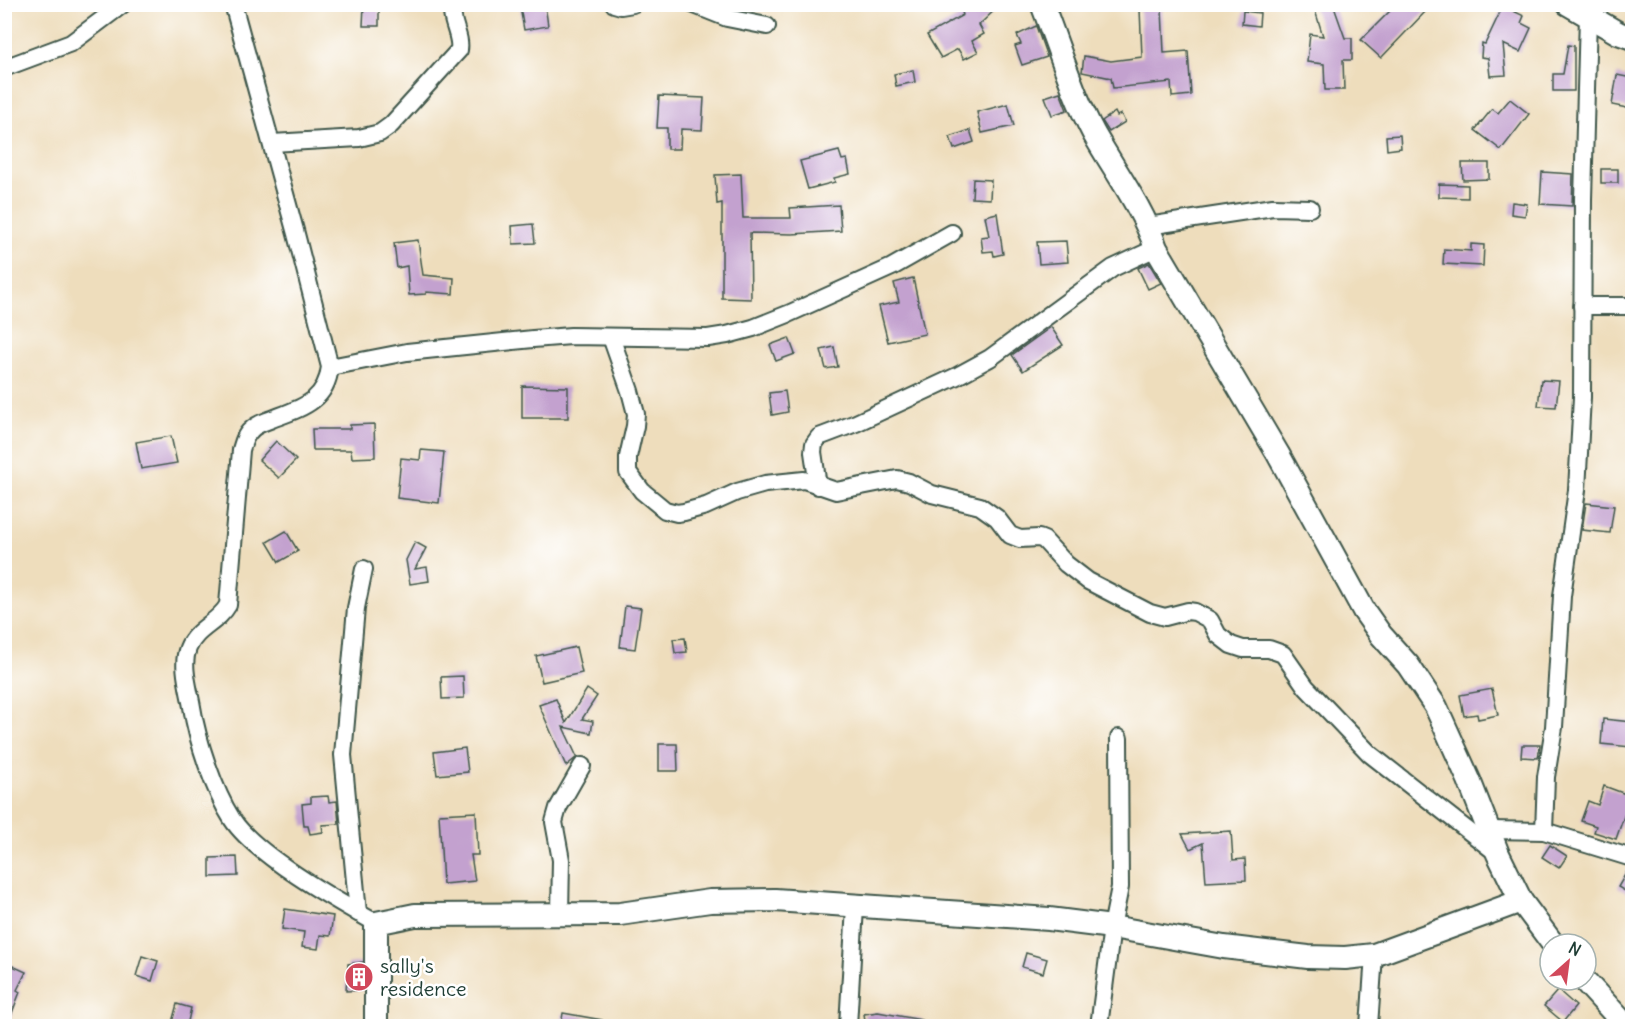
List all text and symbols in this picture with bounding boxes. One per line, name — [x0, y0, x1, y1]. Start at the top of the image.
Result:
north arrow — [1538, 932, 1598, 992]
text: N — [1565, 937, 1585, 960]
place label: sally's residence — [380, 953, 467, 1001]
building icon: sally's residence — [343, 961, 375, 993]

